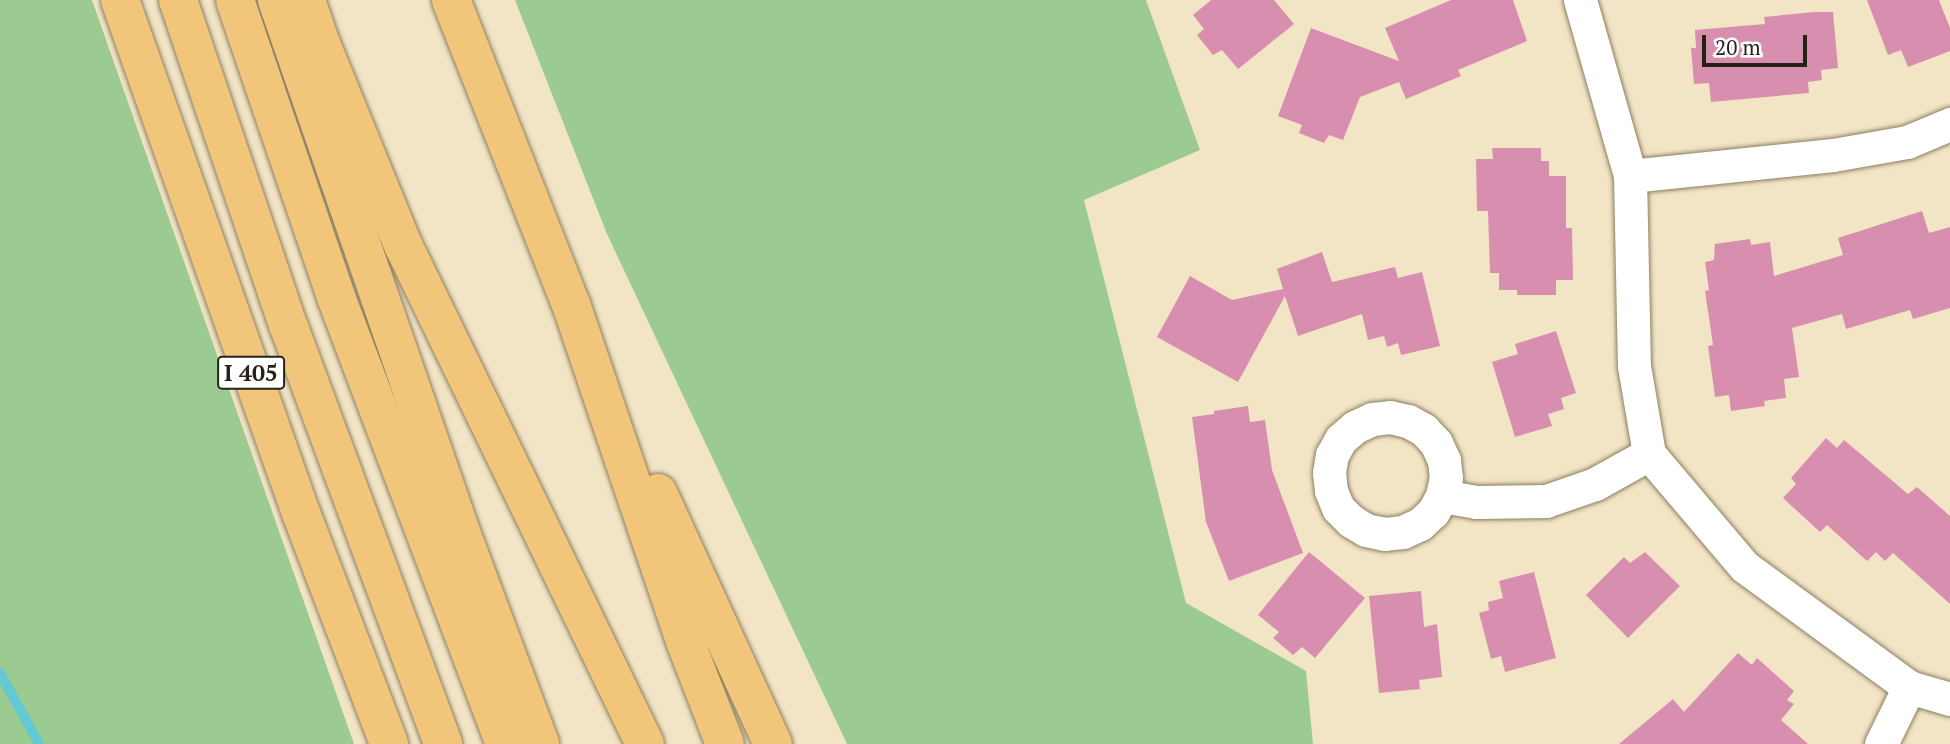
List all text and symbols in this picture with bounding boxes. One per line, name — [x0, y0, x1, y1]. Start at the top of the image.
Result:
scale bar — [1705, 21, 1810, 65]
text: 20 m — [1715, 33, 1761, 61]
road number: I 405 — [216, 354, 286, 392]

